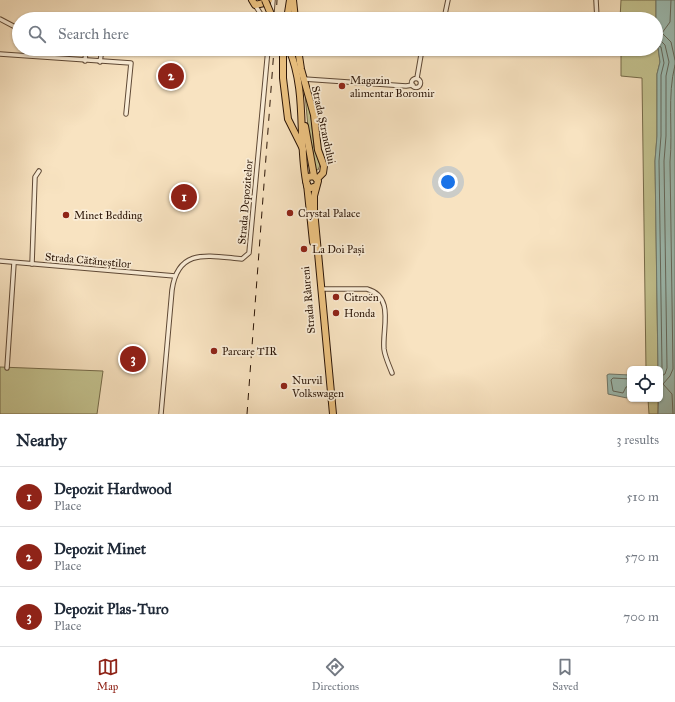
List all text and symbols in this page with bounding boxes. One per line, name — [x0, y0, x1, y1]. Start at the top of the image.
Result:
search box — [12, 12, 663, 56]
icon: search — [26, 23, 48, 45]
text: Search here — [58, 25, 129, 43]
pin: 2 — [158, 61, 184, 91]
place label: Magazin alimentar Boromir — [350, 74, 435, 100]
marker: Magazin alimentar Boromir — [337, 81, 347, 91]
street label: Strada Ștrandului — [309, 85, 338, 165]
street label: Strada Depozitelor — [235, 158, 256, 245]
your location — [438, 172, 458, 192]
pin: 1 — [171, 182, 197, 212]
place label: Crystal Palace — [298, 207, 361, 220]
marker: Crystal Palace — [285, 208, 295, 218]
place label: Minet Bedding — [74, 209, 143, 222]
marker: Minet Bedding — [61, 210, 71, 220]
place label: La Doi Pași — [312, 243, 365, 256]
marker: La Doi Pași — [299, 244, 309, 254]
street label: Strada Cătăneștilor — [44, 250, 132, 271]
street label: Strada Râureni — [299, 266, 318, 334]
place label: Citroën — [344, 291, 379, 304]
marker: Citroën — [331, 292, 341, 302]
place label: Honda — [344, 307, 375, 320]
marker: Honda — [331, 308, 341, 318]
pin: 3 — [120, 344, 146, 374]
place label: Parcare TIR — [222, 345, 277, 358]
marker: Parcare TIR — [209, 346, 219, 356]
map controls — [627, 366, 663, 402]
button: locate — [627, 366, 663, 402]
place label: Nurvil Volkswagen — [291, 374, 344, 400]
marker: Nurvil Volkswagen — [279, 381, 289, 391]
text: Nearby — [16, 430, 67, 451]
text: 3 results — [616, 432, 659, 448]
text: Depozit Hardwood — [54, 480, 172, 498]
text: 1 — [26, 489, 32, 505]
text: 510 m — [627, 489, 659, 505]
text: Place — [54, 498, 81, 514]
text: Depozit Minet — [54, 540, 146, 558]
text: 2 — [26, 549, 32, 565]
text: 570 m — [625, 549, 659, 565]
text: Place — [54, 558, 81, 574]
text: Depozit Plas-Turo — [54, 600, 169, 618]
text: 3 — [26, 609, 32, 625]
text: 700 m — [623, 609, 659, 625]
text: Place — [54, 618, 81, 634]
tab: Map — [97, 656, 119, 693]
tab: Directions — [312, 656, 359, 693]
tab: Saved — [552, 656, 578, 693]

